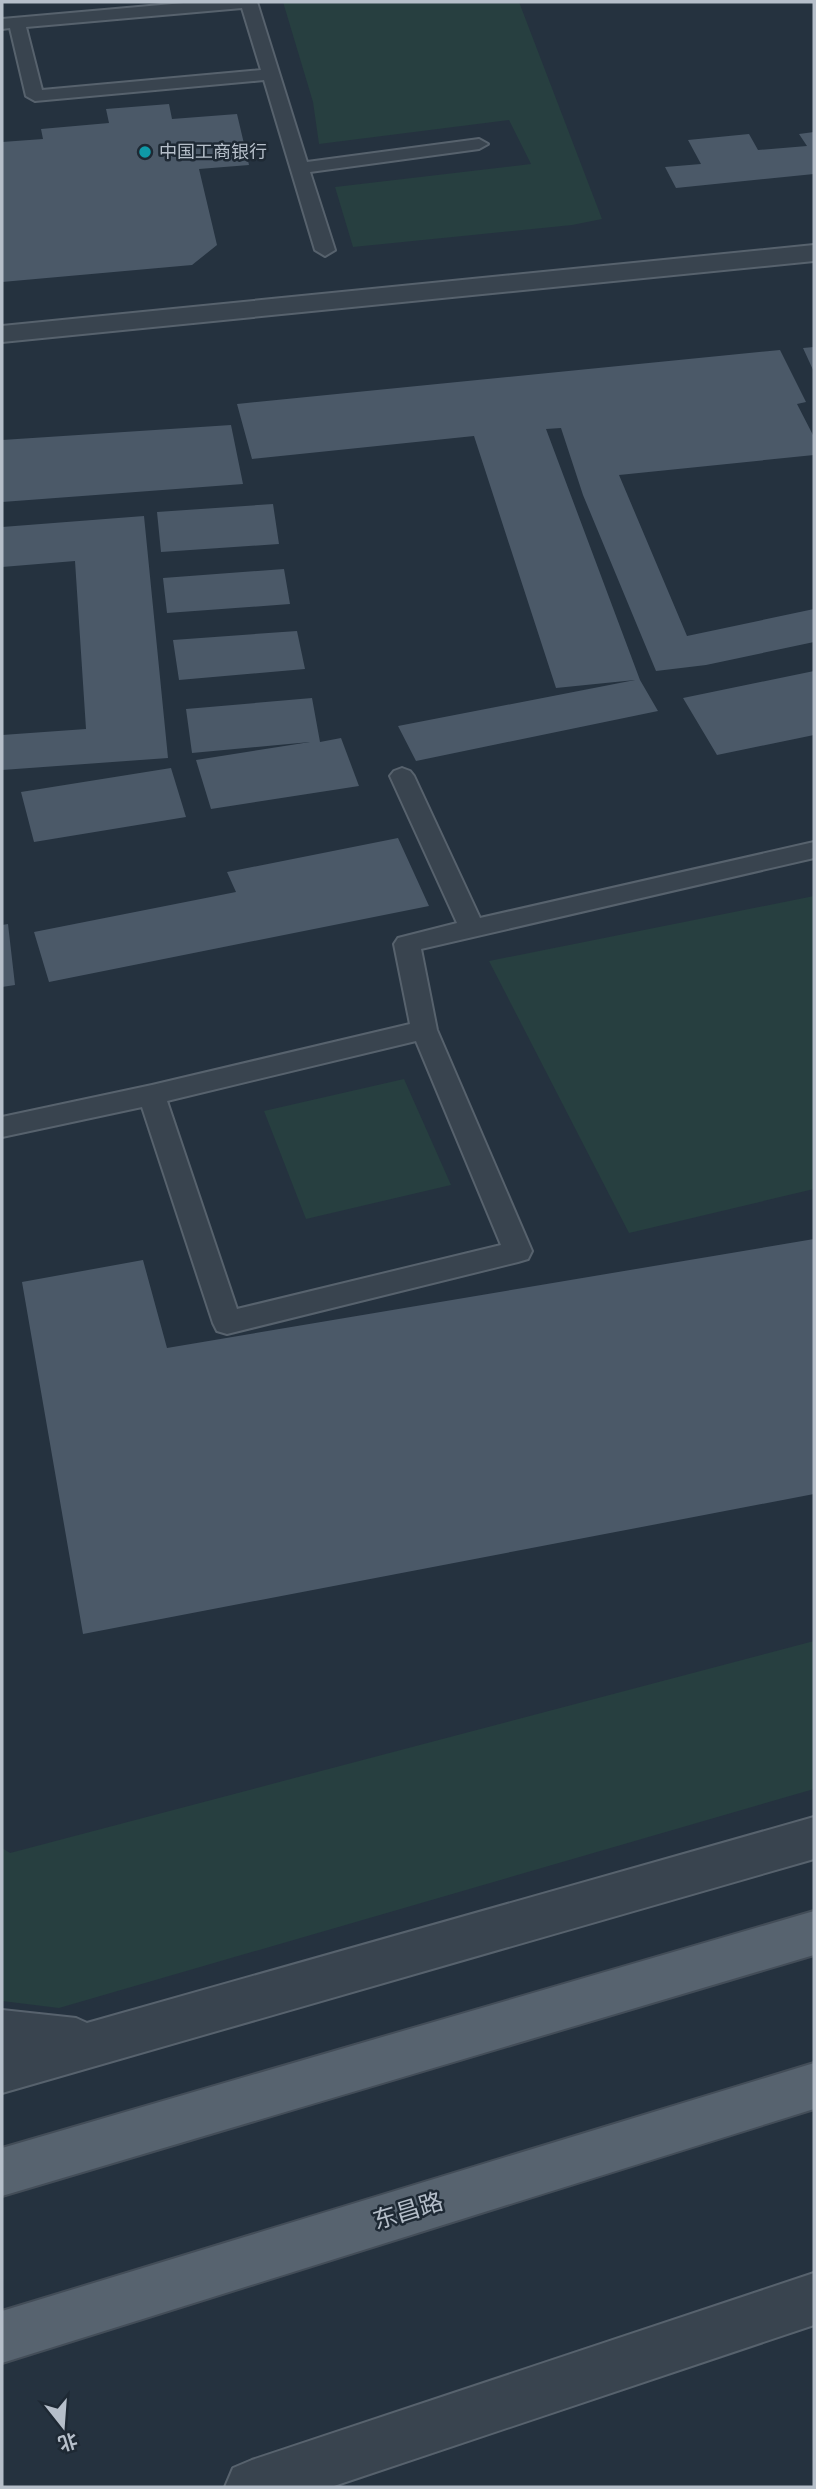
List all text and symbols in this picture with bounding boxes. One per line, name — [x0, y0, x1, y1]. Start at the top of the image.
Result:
place label: 中国工商银行 — [159, 139, 267, 163]
marker: 中国工商银行 — [137, 144, 153, 160]
street label: 东昌路 — [368, 2183, 447, 2236]
north arrow — [28, 2391, 98, 2461]
text: 北 — [55, 2427, 81, 2457]

